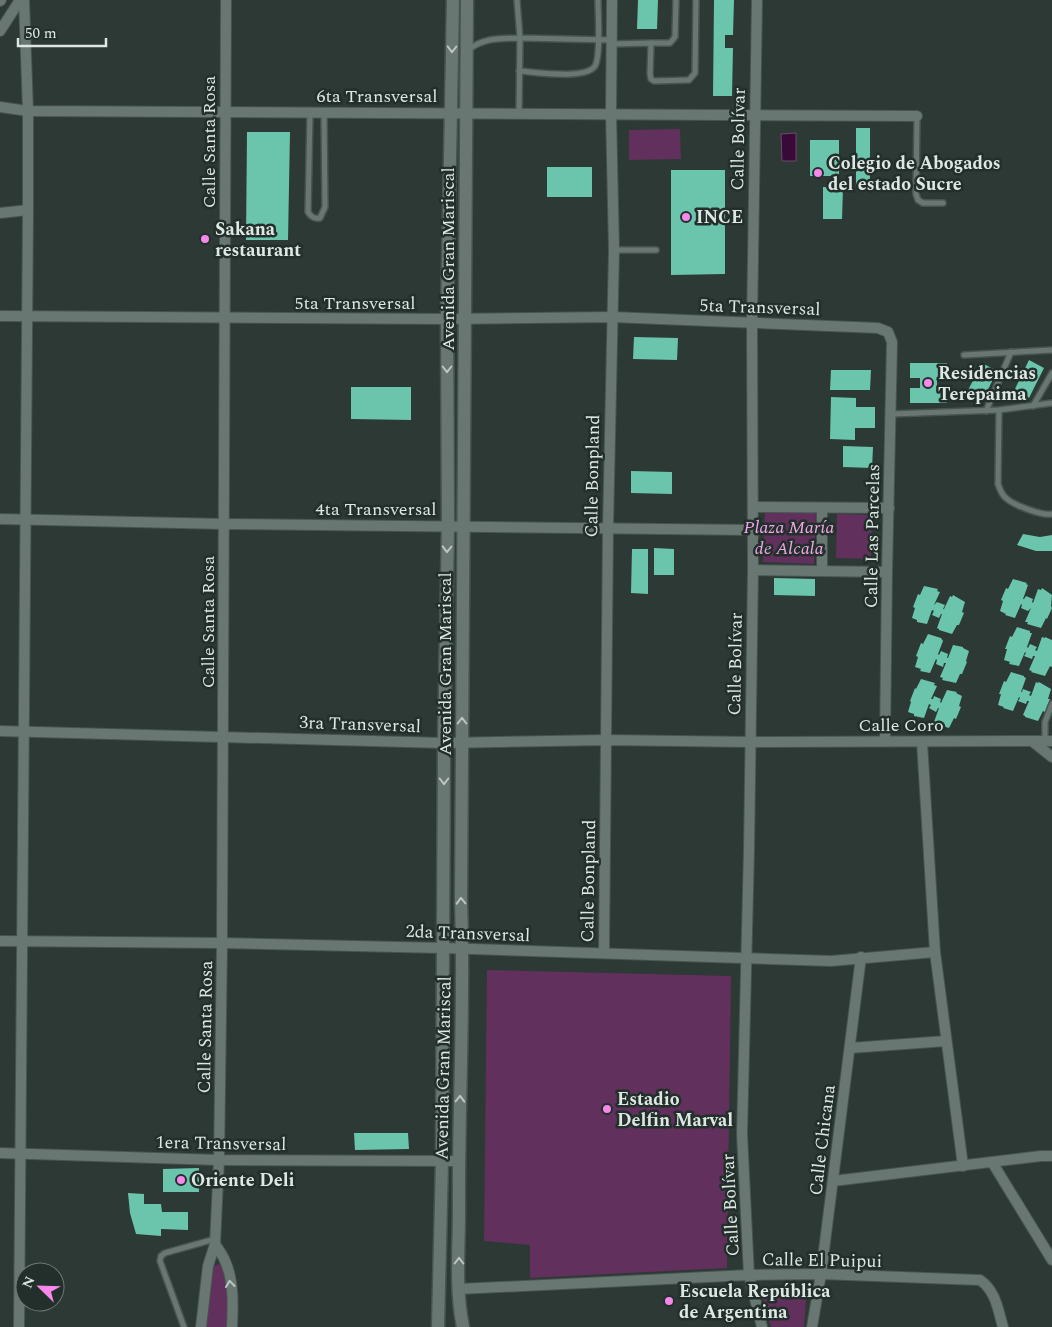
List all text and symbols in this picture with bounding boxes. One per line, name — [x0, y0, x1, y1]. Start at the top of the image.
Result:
scale bar — [18, 15, 105, 47]
text: 50 m — [25, 22, 57, 45]
one-way arrow — [447, 45, 457, 53]
street label: Calle Santa Rosa — [196, 75, 223, 208]
street label: 6ta Transversal — [317, 83, 437, 110]
street label: Calle Bolívar — [724, 87, 753, 191]
place label: Colegio de Abogados del estado Sucre — [828, 150, 1001, 198]
street label: Avenida Gran Mariscal — [435, 167, 462, 351]
marker: Colegio de Abogados del estado Sucre — [812, 167, 824, 179]
place label: INCE — [696, 204, 743, 231]
marker: INCE — [680, 211, 692, 223]
place label: Sakana restaurant — [215, 216, 301, 264]
marker: Sakana restaurant — [199, 233, 211, 245]
street label: 5ta Transversal — [295, 290, 415, 317]
street label: 5ta Transversal — [699, 292, 821, 323]
place label: Residencias Terepaima — [938, 360, 1036, 408]
one-way arrow — [442, 365, 452, 373]
marker: Residencias Terepaima — [922, 377, 934, 389]
street label: Calle Bonpland — [578, 414, 607, 538]
street label: Calle Las Parcelas — [858, 464, 887, 608]
street label: 4ta Transversal — [316, 496, 436, 523]
park label: Plaza María de Alcala — [744, 514, 834, 562]
one-way arrow — [442, 545, 453, 553]
street label: Calle Santa Rosa — [195, 555, 222, 688]
street label: Avenida Gran Mariscal — [432, 572, 459, 756]
street label: Calle Bolívar — [721, 612, 750, 716]
street label: 3ra Transversal — [299, 709, 421, 740]
street label: Calle Coro — [858, 712, 944, 739]
one-way arrow — [457, 717, 467, 724]
one-way arrow — [439, 778, 449, 785]
street label: Calle Bonpland — [574, 819, 603, 943]
one-way arrow — [456, 897, 466, 904]
street label: 2da Transversal — [405, 918, 531, 949]
street label: Calle Santa Rosa — [191, 960, 220, 1094]
street label: Avenida Gran Mariscal — [428, 976, 459, 1160]
street label: Calle Chicana — [802, 1083, 843, 1197]
place label: Estadio Delfin Marval — [617, 1086, 733, 1134]
one-way arrow — [455, 1094, 465, 1102]
marker: Estadio Delfin Marval — [601, 1103, 613, 1115]
street label: 1era Transversal — [155, 1129, 287, 1158]
street label: Calle Bolívar — [714, 1153, 747, 1257]
place label: Oriente Deli — [191, 1167, 295, 1194]
marker: Oriente Deli — [175, 1174, 187, 1186]
street label: Calle El Puipui — [762, 1246, 882, 1275]
one-way arrow — [454, 1257, 464, 1264]
north arrow — [15, 1262, 65, 1312]
text: N — [17, 1273, 40, 1291]
place label: Escuela República de Argentina — [679, 1278, 831, 1326]
one-way arrow — [225, 1279, 236, 1287]
marker: Escuela República de Argentina — [663, 1295, 675, 1307]

